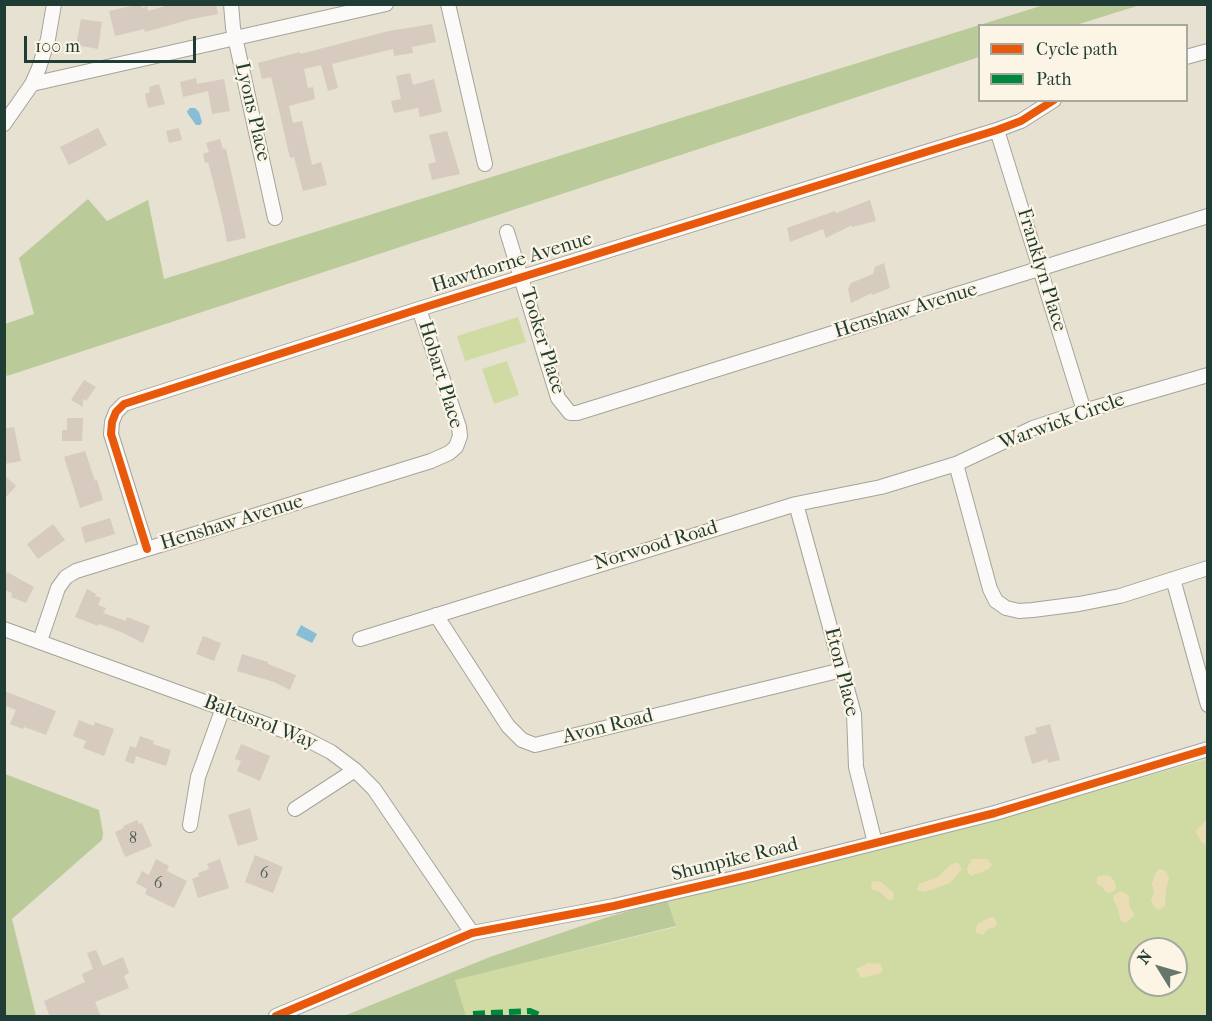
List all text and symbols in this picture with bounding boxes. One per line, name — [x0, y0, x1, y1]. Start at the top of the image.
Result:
scale bar — [27, 24, 200, 62]
legend — [978, 24, 1188, 102]
text: 100 m — [35, 36, 80, 57]
text: Cycle path — [1036, 39, 1117, 60]
street label: Lyons Place — [229, 60, 275, 164]
text: Path — [1036, 69, 1072, 90]
street label: Franklyn Place — [1011, 205, 1071, 335]
street label: Hawthorne Avenue — [429, 227, 595, 299]
street label: Henshaw Avenue — [832, 278, 980, 344]
street label: Tooker Place — [514, 285, 570, 397]
street label: Hobart Place — [412, 318, 468, 432]
street label: Warwick Circle — [996, 388, 1128, 456]
street label: Henshaw Avenue — [158, 490, 306, 556]
street label: Norwood Road — [591, 516, 721, 576]
street label: Eton Place — [818, 625, 864, 719]
street label: Baltusrol Way — [200, 690, 320, 756]
street label: Avon Road — [560, 704, 656, 750]
house number: 8 — [129, 829, 137, 849]
street label: Shunpike Road — [669, 833, 801, 887]
house number: 6 — [260, 864, 268, 884]
house number: 6 — [154, 874, 162, 894]
north arrow — [1128, 937, 1188, 997]
text: N — [1134, 947, 1156, 968]

